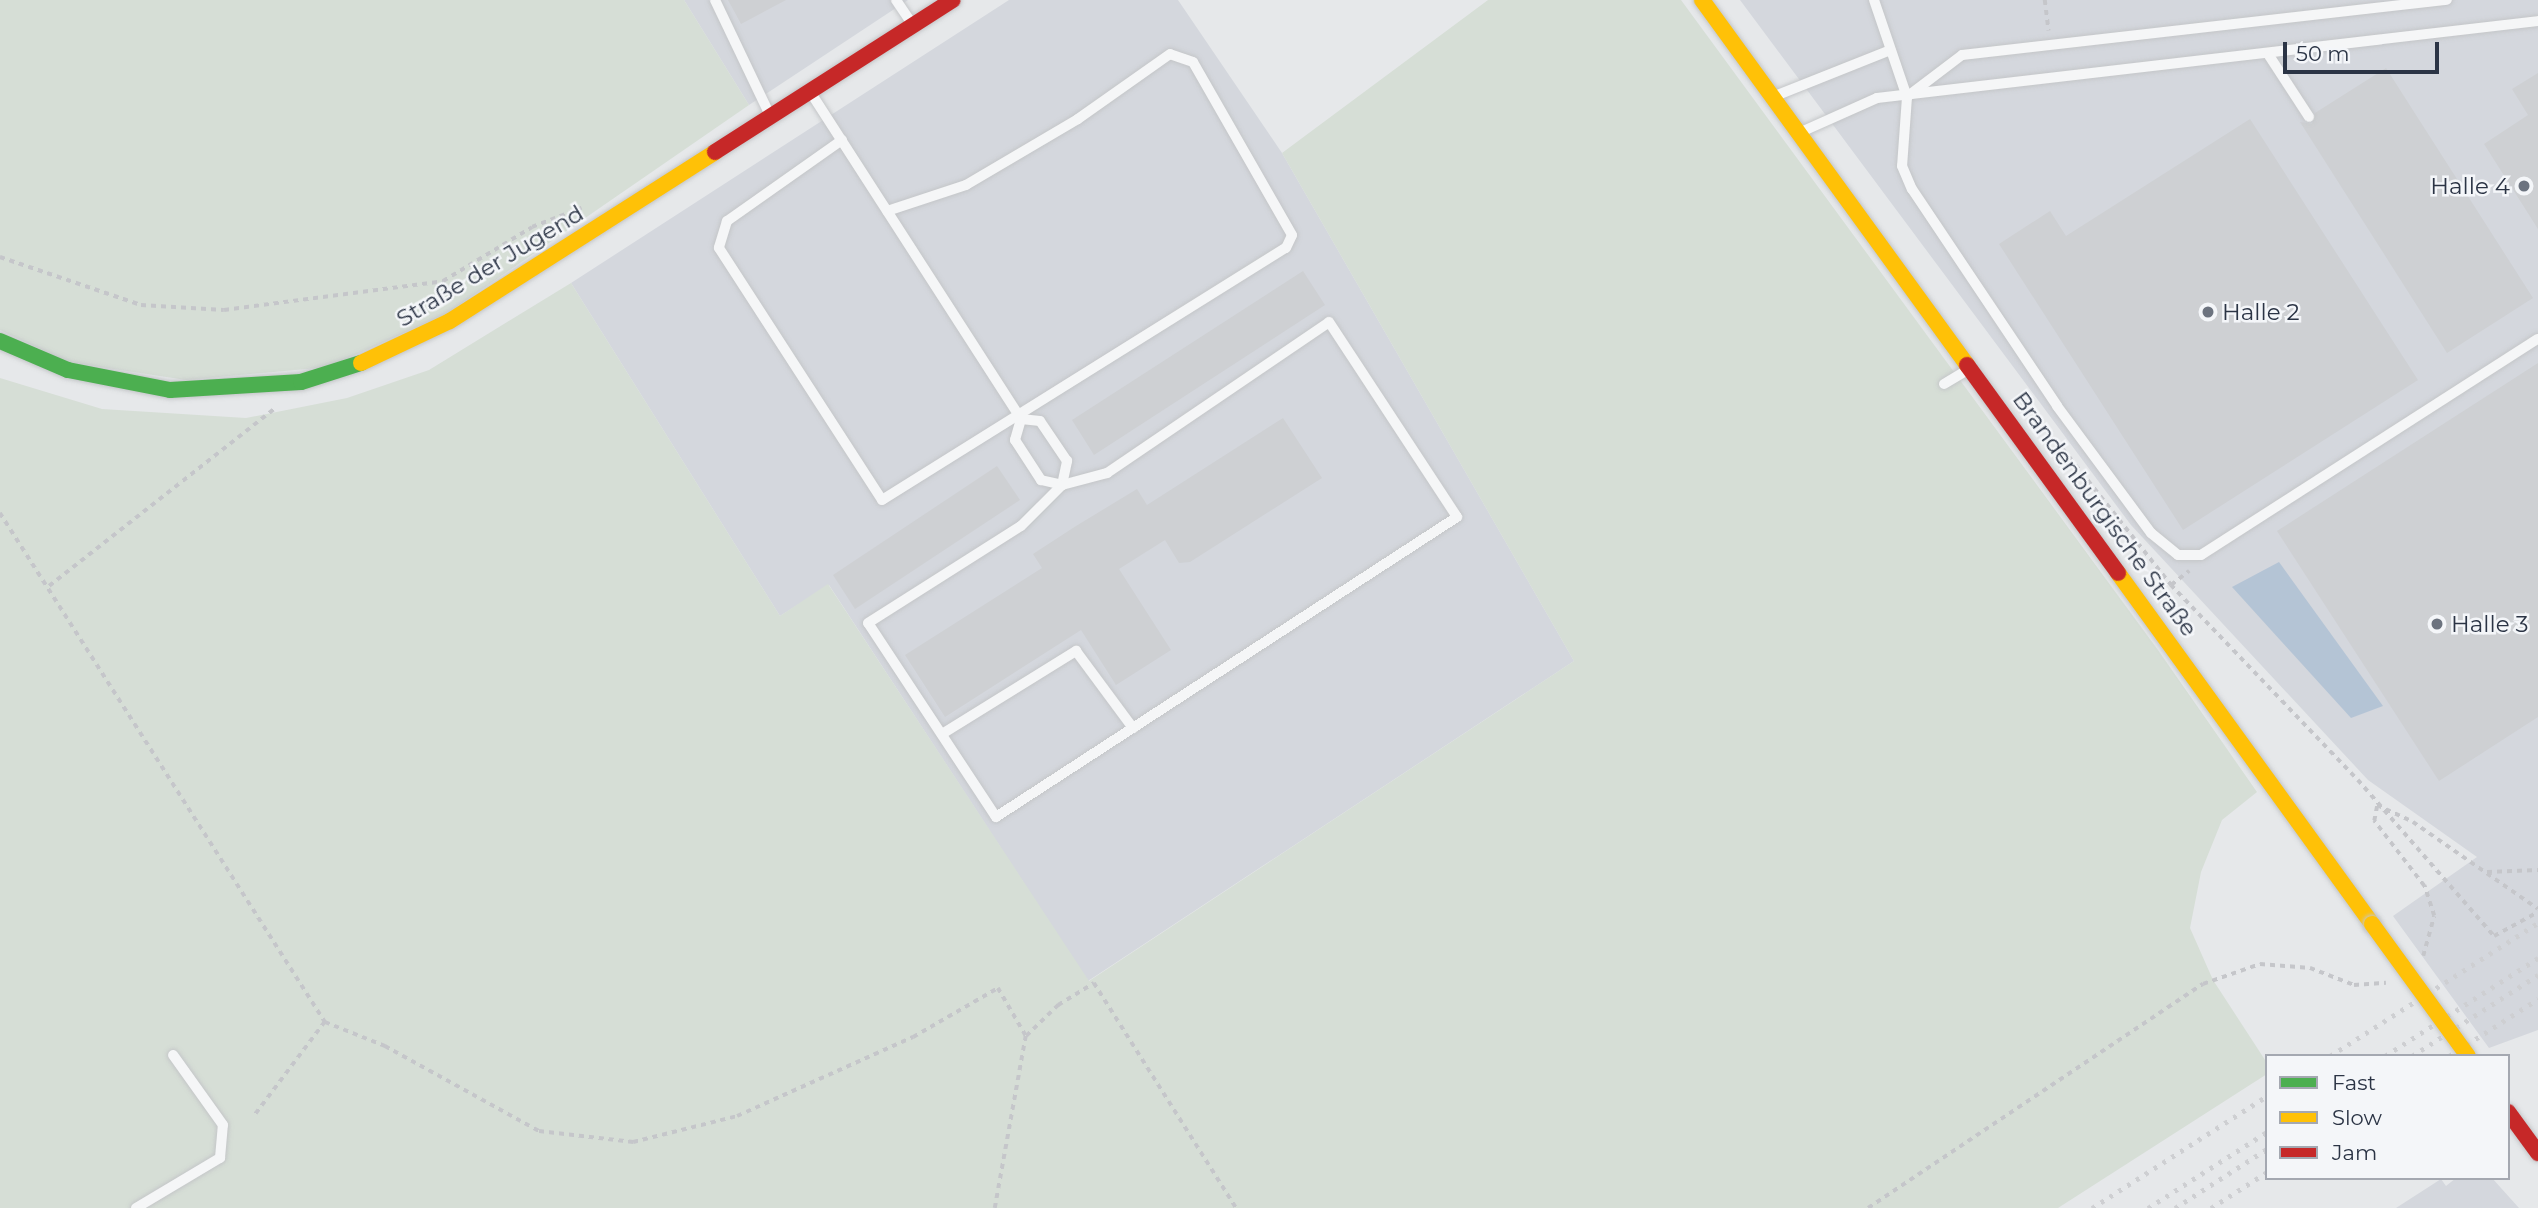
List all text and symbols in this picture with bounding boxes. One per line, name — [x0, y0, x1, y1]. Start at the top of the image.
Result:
scale bar — [2286, 28, 2442, 72]
text: 50 m — [2296, 41, 2350, 66]
place label: Halle 4 — [2430, 172, 2510, 200]
marker: Halle 4 — [2516, 178, 2532, 194]
street label: Straße der Jugend — [392, 199, 588, 333]
place label: Halle 2 — [2222, 298, 2300, 326]
marker: Halle 2 — [2200, 304, 2216, 320]
street label: Brandenburgische Straße — [2007, 386, 2203, 642]
place label: Halle 3 — [2451, 610, 2529, 638]
marker: Halle 3 — [2429, 616, 2445, 632]
legend — [2265, 1054, 2510, 1180]
text: Fast — [2332, 1070, 2376, 1095]
text: Slow — [2332, 1105, 2382, 1130]
text: Jam — [2332, 1140, 2377, 1165]

